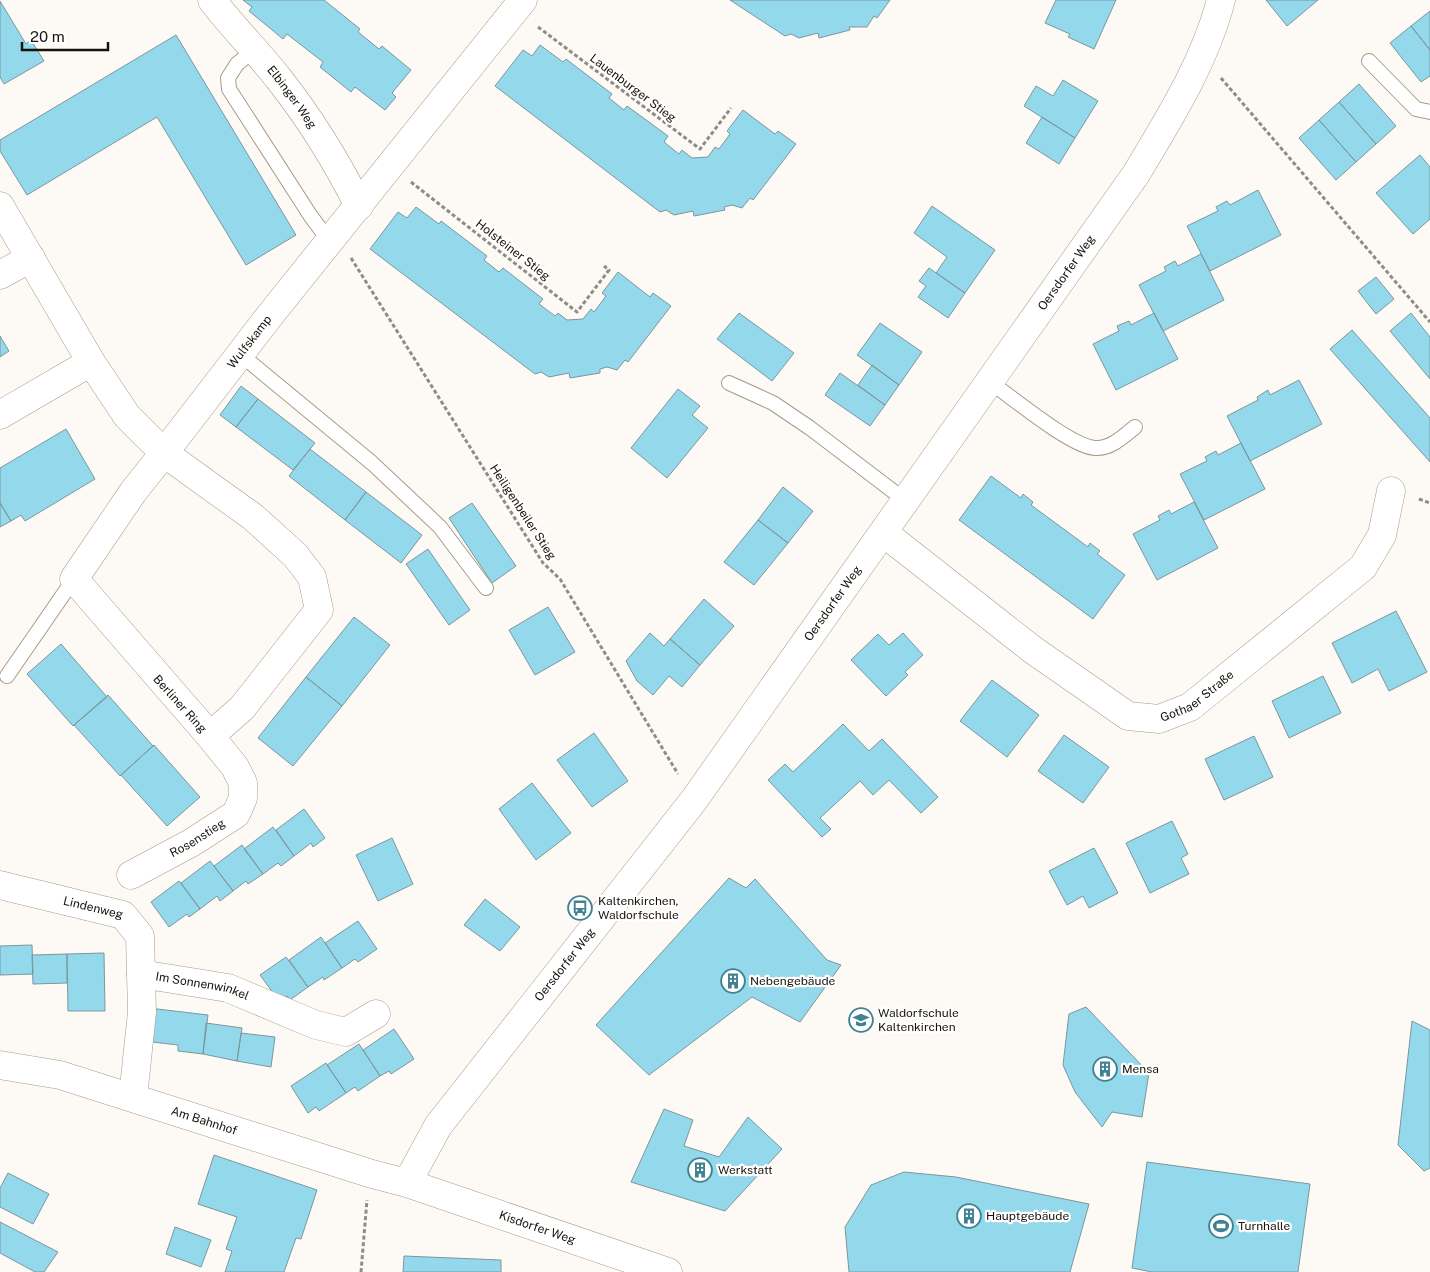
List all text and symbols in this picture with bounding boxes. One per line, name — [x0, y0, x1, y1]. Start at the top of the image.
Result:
scale bar — [22, 20, 109, 52]
text: 20 m — [30, 28, 65, 45]
street label: Lauenburger Stieg — [587, 51, 679, 125]
street label: Elbinger Weg — [264, 63, 319, 131]
street label: Holsteiner Stieg — [473, 217, 553, 283]
street label: Oersdorfer Weg — [1035, 232, 1098, 313]
street label: Wulfskamp — [225, 313, 274, 371]
street label: Heiligenbeiler Stieg — [487, 462, 559, 562]
street label: Oersdorfer Weg — [801, 563, 864, 644]
street label: Gothaer Straße — [1158, 667, 1237, 725]
street label: Berliner Ring — [150, 672, 210, 736]
street label: Rosenstieg — [167, 816, 228, 860]
street label: Lindenweg — [62, 894, 125, 922]
place label: Kaltenkirchen, Waldorfschule — [598, 894, 679, 922]
bus stop icon: Kaltenkirchen, Waldorfschule — [567, 895, 593, 921]
street label: Oersdorfer Weg — [532, 925, 598, 1004]
building icon: Nebengebäude — [720, 968, 746, 994]
street label: Im Sonnenwinkel — [155, 969, 251, 1003]
place label: Nebengebäude — [750, 974, 836, 988]
place label: Waldorfschule Kaltenkirchen — [878, 1006, 959, 1034]
school or university icon: Waldorfschule Kaltenkirchen — [848, 1007, 874, 1033]
building icon: Mensa — [1092, 1056, 1118, 1082]
place label: Mensa — [1122, 1062, 1159, 1076]
street label: Am Bahnhof — [169, 1104, 239, 1138]
building icon: Werkstatt — [687, 1157, 713, 1183]
place label: Werkstatt — [718, 1163, 773, 1177]
building icon: Hauptgebäude — [956, 1203, 982, 1229]
street label: Kisdorfer Weg — [497, 1208, 577, 1247]
place label: Hauptgebäude — [986, 1209, 1069, 1223]
sports icon: Turnhalle — [1208, 1213, 1234, 1239]
place label: Turnhalle — [1238, 1219, 1290, 1233]

